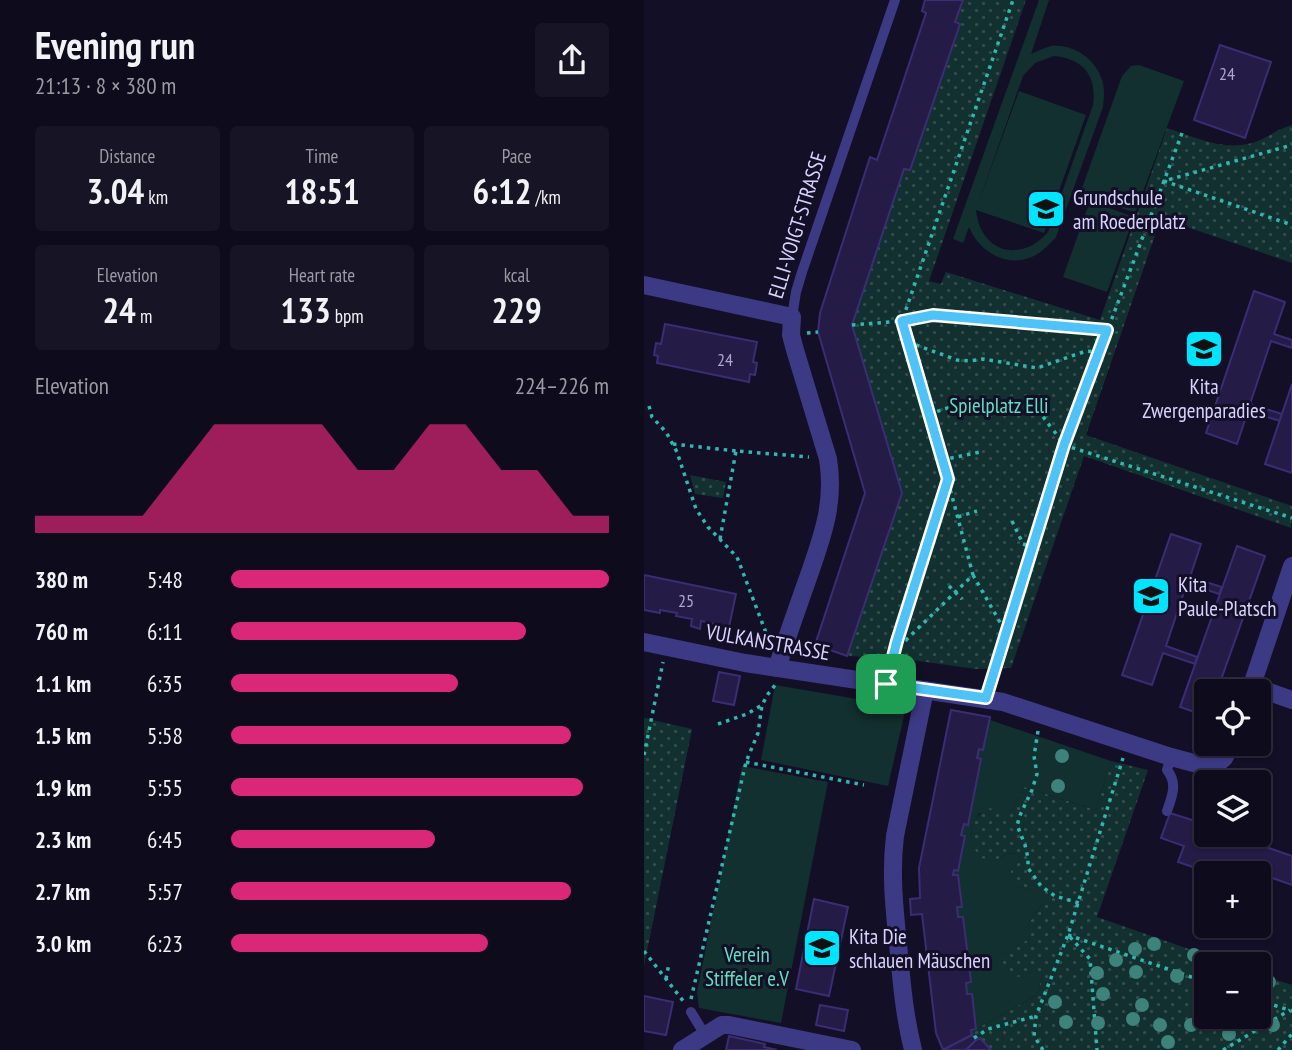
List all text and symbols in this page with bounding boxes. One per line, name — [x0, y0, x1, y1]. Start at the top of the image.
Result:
text: Evening run — [35, 20, 195, 69]
button: share — [535, 23, 609, 97]
house number: 24 — [1219, 62, 1235, 85]
text: 21:13 · 8 × 380 m — [35, 71, 176, 100]
text: Distance — [99, 144, 155, 168]
text: Time — [306, 144, 338, 168]
text: Pace — [502, 144, 532, 168]
street label: ELLI-VOIGT-STRASSE — [762, 149, 832, 301]
text: 3.04 — [87, 168, 144, 214]
text: 18:51 — [284, 168, 360, 214]
text: 6:12 — [472, 168, 531, 214]
place label: Grundschule am Roederplatz — [1073, 184, 1186, 235]
text: km — [144, 185, 168, 209]
text: /km — [531, 185, 561, 209]
school or university icon: Grundschule am Roederplatz — [1025, 188, 1067, 230]
text: Elevation — [97, 263, 158, 287]
text: Heart rate — [289, 263, 355, 287]
text: kcal — [504, 263, 530, 287]
text: 24 — [102, 287, 136, 333]
text: 133 — [280, 287, 331, 333]
text: 229 — [492, 287, 542, 333]
text: m — [136, 304, 152, 328]
text: bpm — [331, 304, 364, 328]
school or university icon: Kita Zwergenparadies — [1183, 328, 1225, 370]
house number: 24 — [717, 348, 733, 371]
text: Elevation — [35, 371, 109, 400]
text: 224–226 m — [515, 371, 609, 400]
place label: Kita Zwergenparadies — [1142, 373, 1266, 424]
park label: Spielplatz Elli — [949, 392, 1049, 419]
text: 380 m — [35, 565, 88, 594]
text: 5:48 — [147, 565, 183, 594]
place label: Kita Paule-Platsch — [1178, 571, 1276, 622]
school or university icon: Kita Paule-Platsch — [1130, 575, 1172, 617]
house number: 25 — [678, 589, 694, 612]
text: 760 m — [35, 617, 88, 646]
text: 6:11 — [147, 617, 183, 646]
street label: VULKANSTRASSE — [703, 618, 832, 666]
pin — [856, 654, 916, 714]
icon: arrive — [867, 665, 905, 703]
text: 1.1 km — [35, 669, 91, 698]
text: 6:35 — [147, 669, 183, 698]
map controls — [1194, 679, 1271, 1029]
button: locate — [1194, 679, 1271, 756]
text: 1.5 km — [35, 721, 91, 750]
text: 5:58 — [147, 721, 183, 750]
button: layers — [1194, 770, 1271, 847]
text: 1.9 km — [35, 773, 91, 802]
text: 5:55 — [147, 773, 183, 802]
text: 2.3 km — [35, 825, 91, 854]
text: 6:45 — [147, 825, 183, 854]
button: + — [1194, 861, 1271, 938]
text: 2.7 km — [35, 877, 90, 906]
text: 5:57 — [147, 877, 183, 906]
place label: Kita Die schlauen Mäuschen — [849, 923, 990, 974]
school or university icon: Kita Die schlauen Mäuschen — [801, 927, 843, 969]
text: 3.0 km — [35, 929, 91, 958]
text: 6:23 — [147, 929, 183, 958]
park label: Verein Stiffeler e.V — [705, 941, 789, 992]
button: − — [1194, 952, 1271, 1029]

